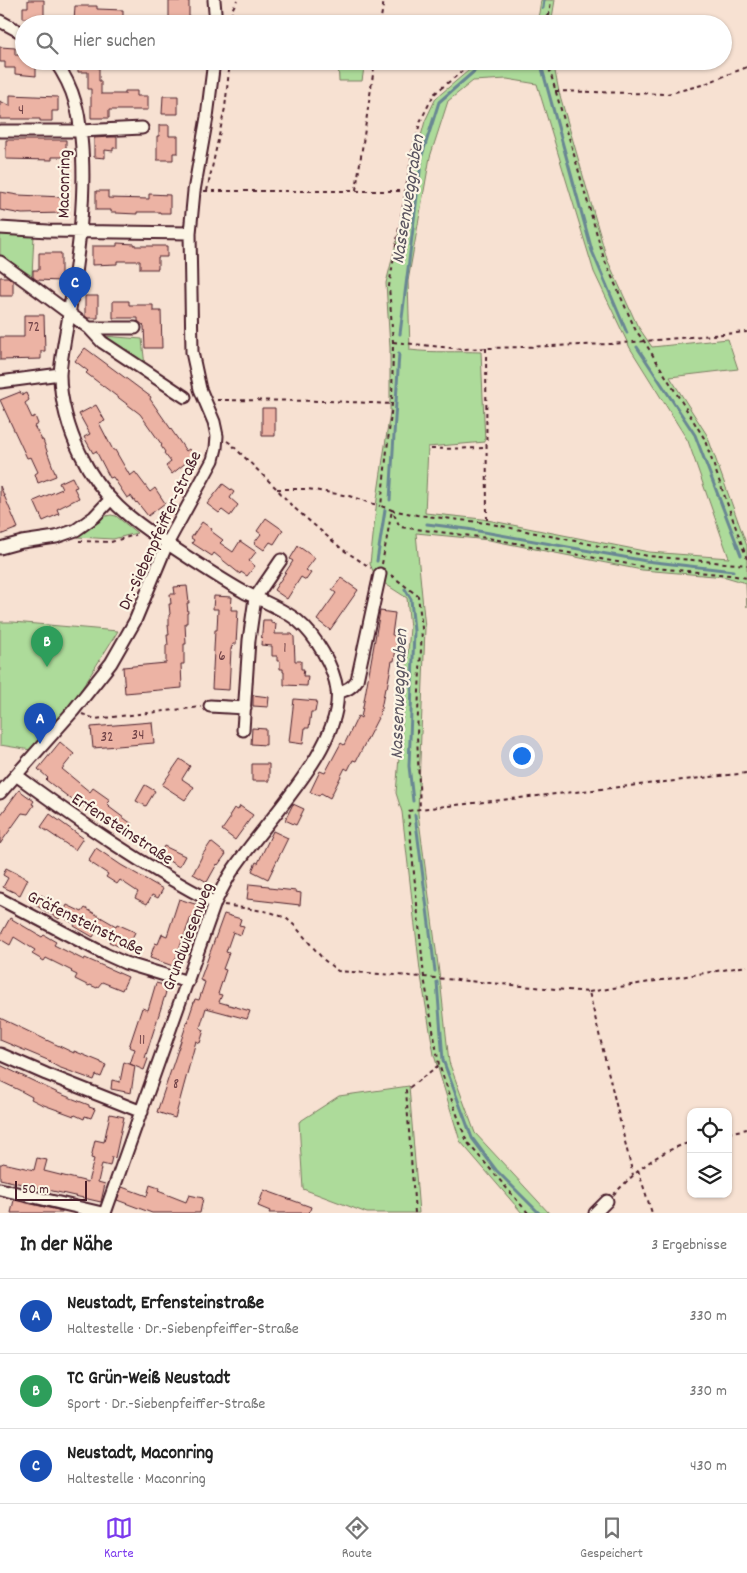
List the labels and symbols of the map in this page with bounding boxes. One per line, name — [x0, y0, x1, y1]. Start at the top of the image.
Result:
house number: 4 — [18, 100, 24, 122]
water label: Nassenweggraben — [386, 132, 433, 266]
street label: Maconring — [52, 149, 79, 219]
pin: C — [59, 267, 91, 308]
house number: 72 — [28, 317, 40, 339]
street label: Dr.-Siebenpfeiffer-Straße — [113, 447, 209, 615]
pin: B — [31, 626, 63, 667]
water label: Nassenweggraben — [385, 627, 416, 760]
house number: 1 — [283, 638, 287, 660]
house number: 6 — [218, 646, 226, 668]
pin: A — [24, 703, 56, 744]
house number: 34 — [132, 725, 144, 747]
house number: 32 — [100, 727, 114, 749]
your location — [509, 743, 535, 769]
street label: Erfensteinstraße — [66, 788, 178, 872]
street label: Grundwiesenweg — [157, 879, 222, 995]
street label: Gräfensteinstraße — [22, 885, 147, 963]
house number: 11 — [139, 1030, 145, 1052]
house number: 8 — [173, 1074, 179, 1096]
scale bar — [15, 1178, 88, 1201]

